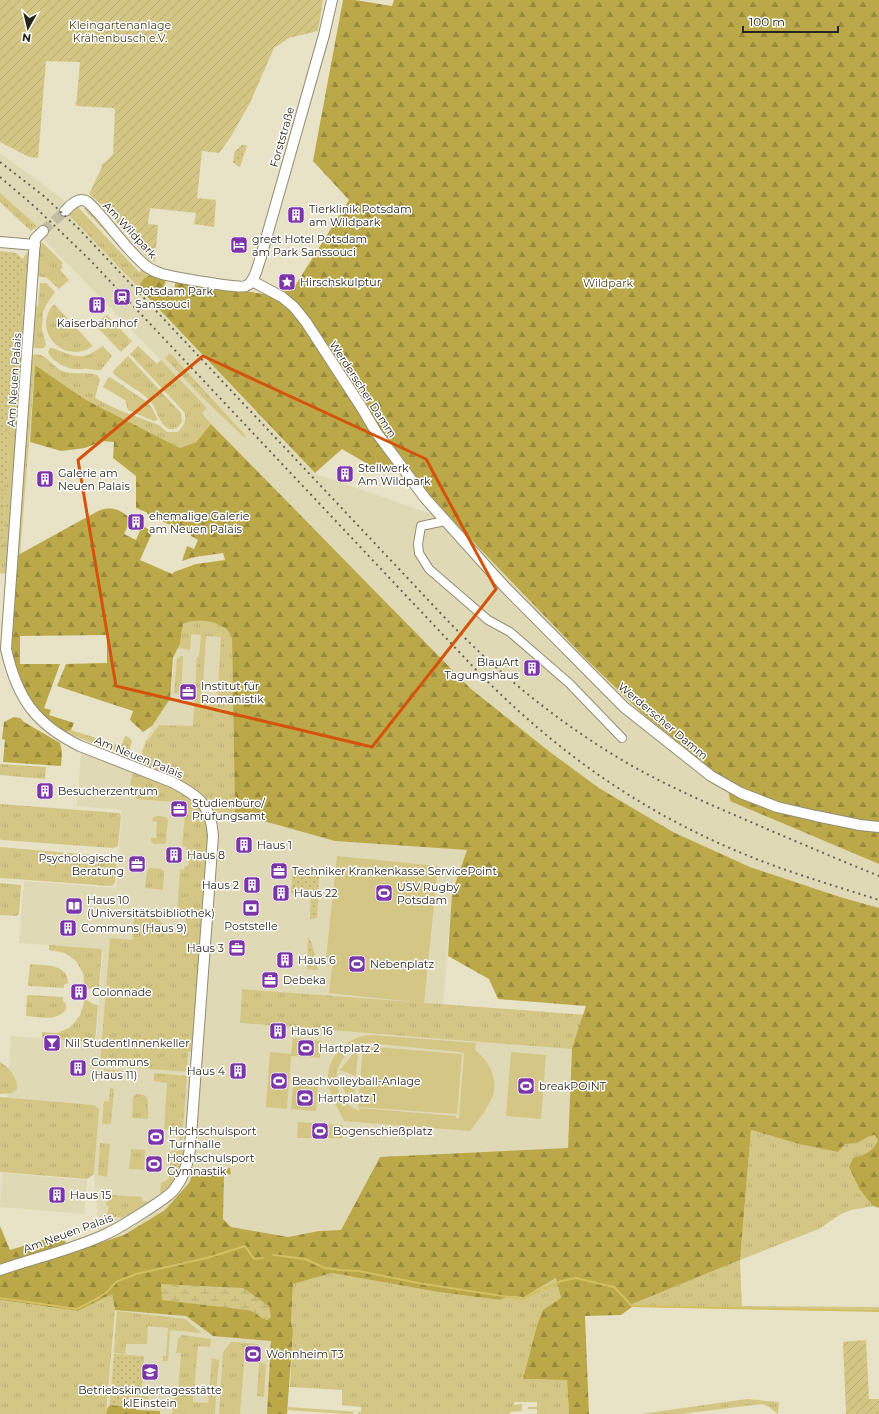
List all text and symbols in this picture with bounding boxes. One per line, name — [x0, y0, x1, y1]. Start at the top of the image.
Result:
north arrow — [8, 8, 48, 48]
scale bar — [743, 8, 838, 34]
text: 100 m — [749, 14, 785, 29]
park label: Kleingartenanlage Krähenbusch e.V. — [69, 18, 172, 45]
text: N — [21, 30, 32, 45]
street label: Forststraße — [267, 105, 297, 169]
street label: Am Wildpark — [100, 199, 160, 262]
place label: Tierklinik Potsdam am Wildpark — [309, 202, 412, 229]
building icon: Tierklinik Potsdam am Wildpark — [286, 205, 306, 225]
place label: greet Hotel Potsdam am Park Sanssouci — [252, 232, 367, 259]
hotel icon: greet Hotel Potsdam am Park Sanssouci — [229, 235, 249, 255]
place icon: Hirschskulptur — [277, 272, 297, 292]
place label: Hirschskulptur — [300, 275, 381, 289]
park label: Wildpark — [583, 276, 634, 290]
place label: Potsdam Park Sanssouci — [135, 284, 214, 311]
station icon: Potsdam Park Sanssouci — [112, 287, 132, 307]
building icon: Kaiserbahnhof — [87, 295, 107, 315]
place label: Kaiserbahnhof — [57, 316, 138, 330]
street label: Am Neuen Palais — [4, 332, 24, 428]
street label: Werderscher Damm — [326, 338, 400, 440]
place label: Stellwerk Am Wildpark — [358, 461, 431, 488]
building icon: Stellwerk Am Wildpark — [335, 464, 355, 484]
place label: Galerie am Neuen Palais — [58, 466, 131, 493]
building icon: Galerie am Neuen Palais — [35, 469, 55, 489]
place label: ehemalige Galerie am Neuen Palais — [149, 509, 250, 536]
building icon: ehemalige Galerie am Neuen Palais — [126, 512, 146, 532]
place label: BlauArt Tagungshaus — [445, 655, 520, 682]
building icon: BlauArt Tagungshaus — [522, 658, 542, 678]
place label: Institut für Romanistik — [201, 679, 264, 706]
street label: Werderscher Damm — [615, 679, 711, 763]
office icon: Institut für Romanistik — [178, 682, 198, 702]
street label: Am Neuen Palais — [93, 733, 186, 781]
building icon: Besucherzentrum — [35, 781, 55, 801]
place label: Besucherzentrum — [58, 784, 158, 798]
place label: Studienbüro/ Prüfungsamt — [192, 796, 266, 823]
office icon: Studienbüro/ Prüfungsamt — [169, 799, 189, 819]
building icon: Haus 1 — [234, 835, 254, 855]
place label: Haus 1 — [257, 838, 292, 852]
building icon: Haus 8 — [164, 845, 184, 865]
place label: Haus 8 — [187, 848, 225, 862]
place label: Psychologische Beratung — [39, 851, 124, 878]
office icon: Psychologische Beratung — [127, 854, 147, 874]
office icon: Techniker Krankenkasse ServicePoint — [269, 861, 289, 881]
place label: Techniker Krankenkasse ServicePoint — [292, 864, 498, 878]
building icon: Haus 2 — [242, 875, 262, 895]
place label: Haus 2 — [202, 878, 239, 892]
place label: USV Rugby Potsdam — [397, 880, 459, 907]
building icon: Haus 22 — [271, 883, 291, 903]
sports icon: USV Rugby Potsdam — [374, 883, 394, 903]
place label: Haus 22 — [294, 886, 338, 900]
place label: Haus 10 (Universitätsbibliothek) — [87, 893, 215, 920]
library icon: Haus 10 (Universitätsbibliothek) — [64, 896, 84, 916]
bank icon: Poststelle — [241, 898, 261, 918]
building icon: Communs (Haus 9) — [58, 918, 78, 938]
place label: Poststelle — [224, 919, 278, 933]
place label: Communs (Haus 9) — [81, 921, 187, 935]
office icon: Haus 3 — [227, 938, 247, 958]
place label: Haus 3 — [187, 941, 224, 955]
building icon: Haus 6 — [275, 950, 295, 970]
place label: Haus 6 — [298, 953, 336, 967]
sports icon: Nebenplatz — [347, 954, 367, 974]
place label: Nebenplatz — [370, 957, 434, 971]
office icon: Debeka — [260, 970, 280, 990]
place label: Debeka — [283, 973, 326, 987]
building icon: Colonnade — [69, 982, 89, 1002]
place label: Colonnade — [92, 985, 152, 999]
building icon: Haus 16 — [268, 1021, 288, 1041]
place label: Haus 16 — [291, 1024, 333, 1038]
bar icon: Nil StudentInnenkeller — [42, 1033, 62, 1053]
place label: Nil StudentInnenkeller — [65, 1036, 190, 1050]
sports icon: Hartplatz 2 — [296, 1038, 316, 1058]
place label: Hartplatz 2 — [319, 1041, 380, 1055]
place label: Communs (Haus 11) — [91, 1055, 150, 1082]
building icon: Communs (Haus 11) — [68, 1058, 88, 1078]
building icon: Haus 4 — [228, 1061, 248, 1081]
place label: Haus 4 — [187, 1064, 226, 1078]
sports icon: Beachvolleyball-Anlage — [269, 1071, 289, 1091]
place label: Beachvolleyball-Anlage — [292, 1074, 421, 1088]
sports icon: breakPOINT — [516, 1076, 536, 1096]
place label: breakPOINT — [539, 1079, 607, 1093]
sports icon: Hartplatz 1 — [295, 1088, 315, 1108]
place label: Hartplatz 1 — [318, 1091, 376, 1105]
sports icon: Bogenschießplatz — [310, 1121, 330, 1141]
place label: Hochschulsport Turnhalle — [169, 1124, 257, 1151]
place label: Bogenschießplatz — [333, 1124, 433, 1138]
sports icon: Hochschulsport Turnhalle — [146, 1127, 166, 1147]
place label: Hochschulsport Gymnastik — [167, 1151, 255, 1178]
sports icon: Hochschulsport Gymnastik — [144, 1154, 164, 1174]
building icon: Haus 15 — [47, 1185, 67, 1205]
place label: Haus 15 — [70, 1188, 111, 1202]
street label: Am Neuen Palais — [21, 1210, 115, 1256]
sports icon: Wohnheim T3 — [243, 1344, 263, 1364]
place label: Wohnheim T3 — [266, 1347, 344, 1361]
school or university icon: Betriebskindertagesstätte klEinstein — [140, 1362, 160, 1382]
place label: Betriebskindertagesstätte klEinstein — [78, 1383, 222, 1410]

